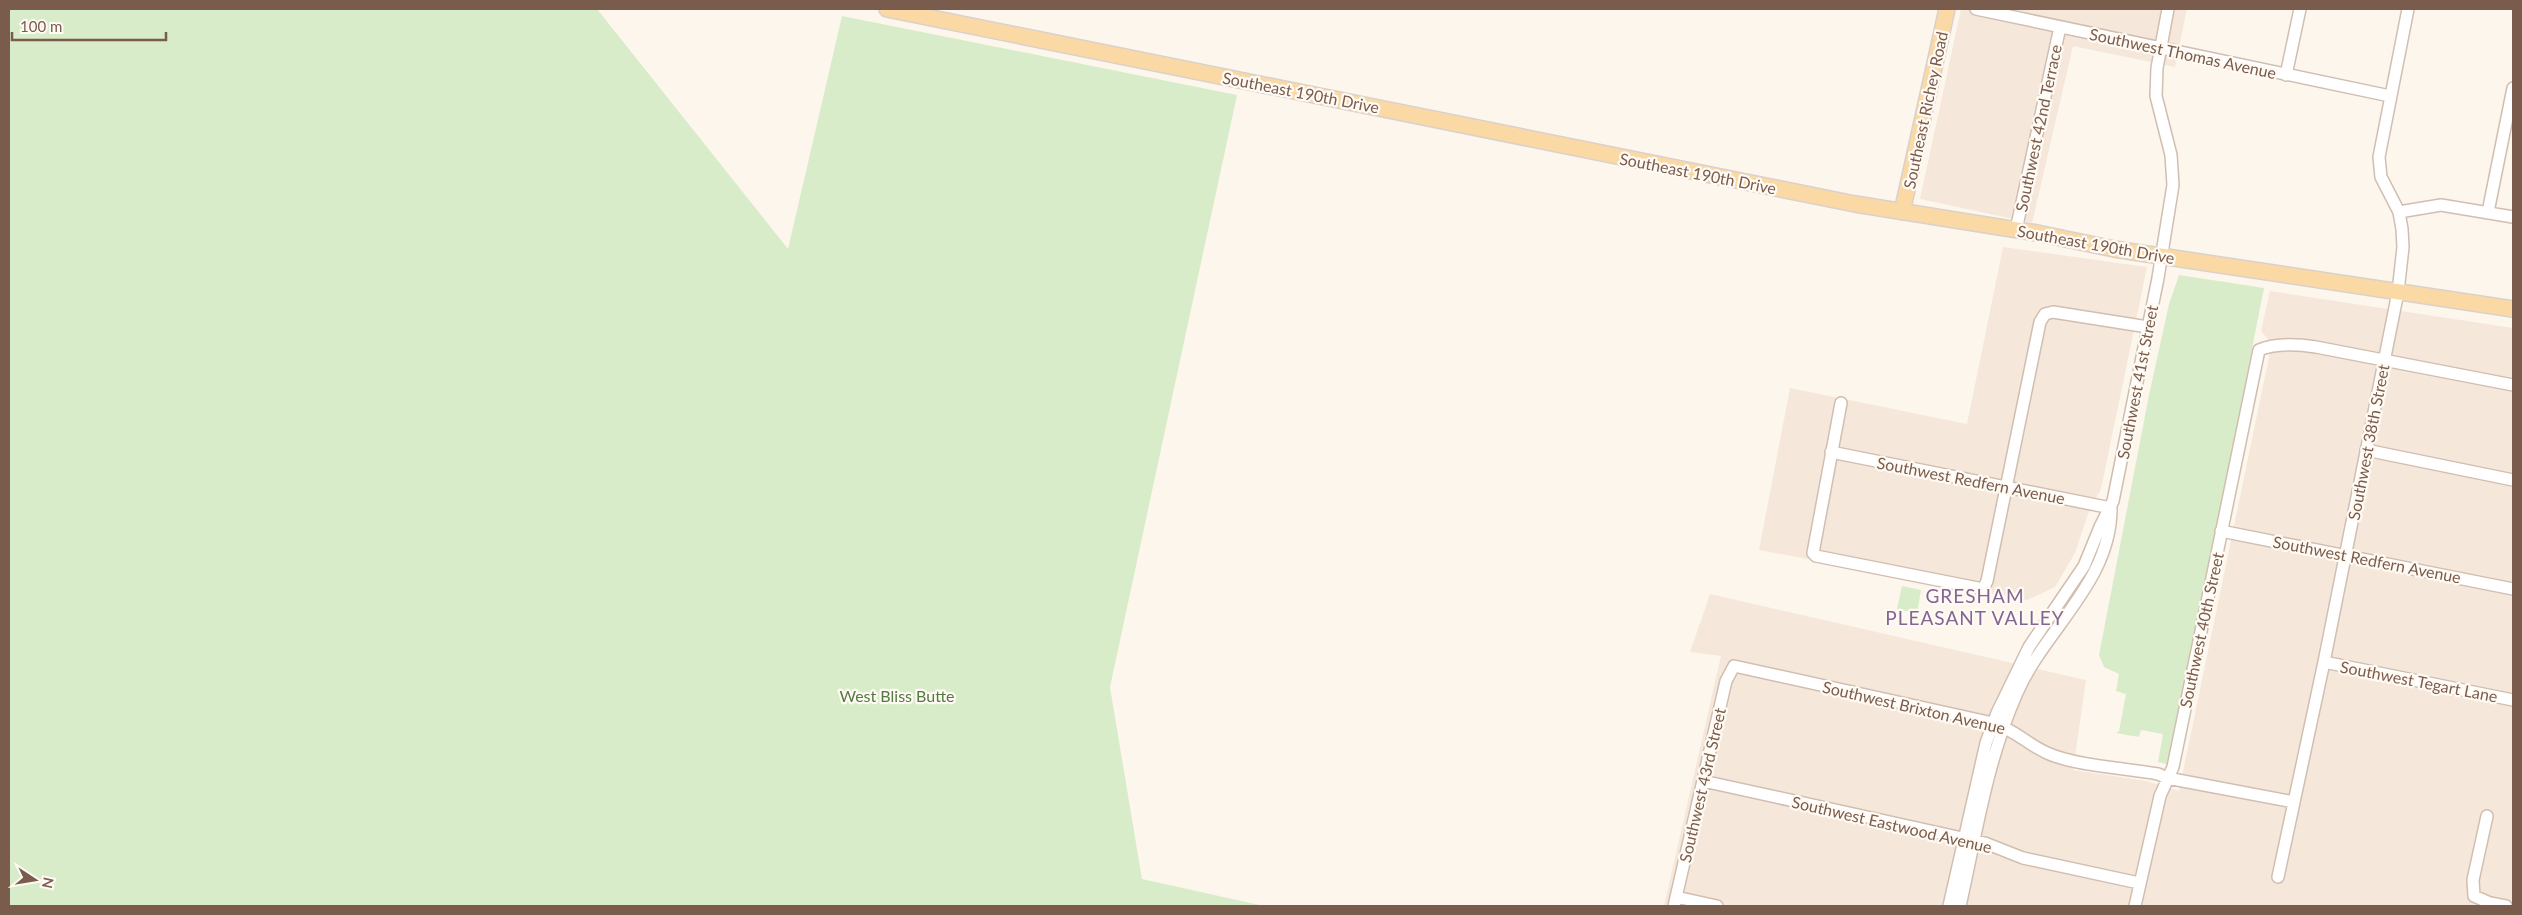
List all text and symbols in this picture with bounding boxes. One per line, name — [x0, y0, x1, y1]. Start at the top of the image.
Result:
scale bar — [12, 10, 166, 42]
text: 100 m — [20, 17, 62, 35]
street label: Southwest Thomas Avenue — [2088, 24, 2278, 82]
street label: Southeast Richey Road — [1899, 30, 1951, 190]
street label: Southwest 42nd Terrace — [2011, 43, 2065, 213]
street label: Southeast 190th Drive — [1221, 67, 1381, 117]
street label: Southeast 190th Drive — [1618, 148, 1778, 198]
street label: Southeast 190th Drive — [2016, 221, 2176, 267]
street label: Southwest 41st Street — [2113, 303, 2161, 461]
street label: Southwest 38th Street — [2344, 362, 2392, 522]
street label: Southwest Redfern Avenue — [1875, 452, 2067, 508]
street label: Southwest Redfern Avenue — [2271, 531, 2463, 587]
street label: Southwest 40th Street — [2175, 550, 2227, 709]
district label: GRESHAM PLEASANT VALLEY — [1885, 584, 2065, 629]
street label: Southwest Tegart Lane — [2339, 656, 2499, 706]
street label: Southwest Brixton Avenue — [1821, 677, 2007, 737]
park label: West Bliss Butte — [839, 686, 955, 705]
street label: Southwest 43rd Street — [1675, 706, 1729, 864]
street label: Southwest Eastwood Avenue — [1790, 792, 1994, 856]
north arrow — [10, 855, 60, 905]
text: N — [39, 876, 58, 890]

